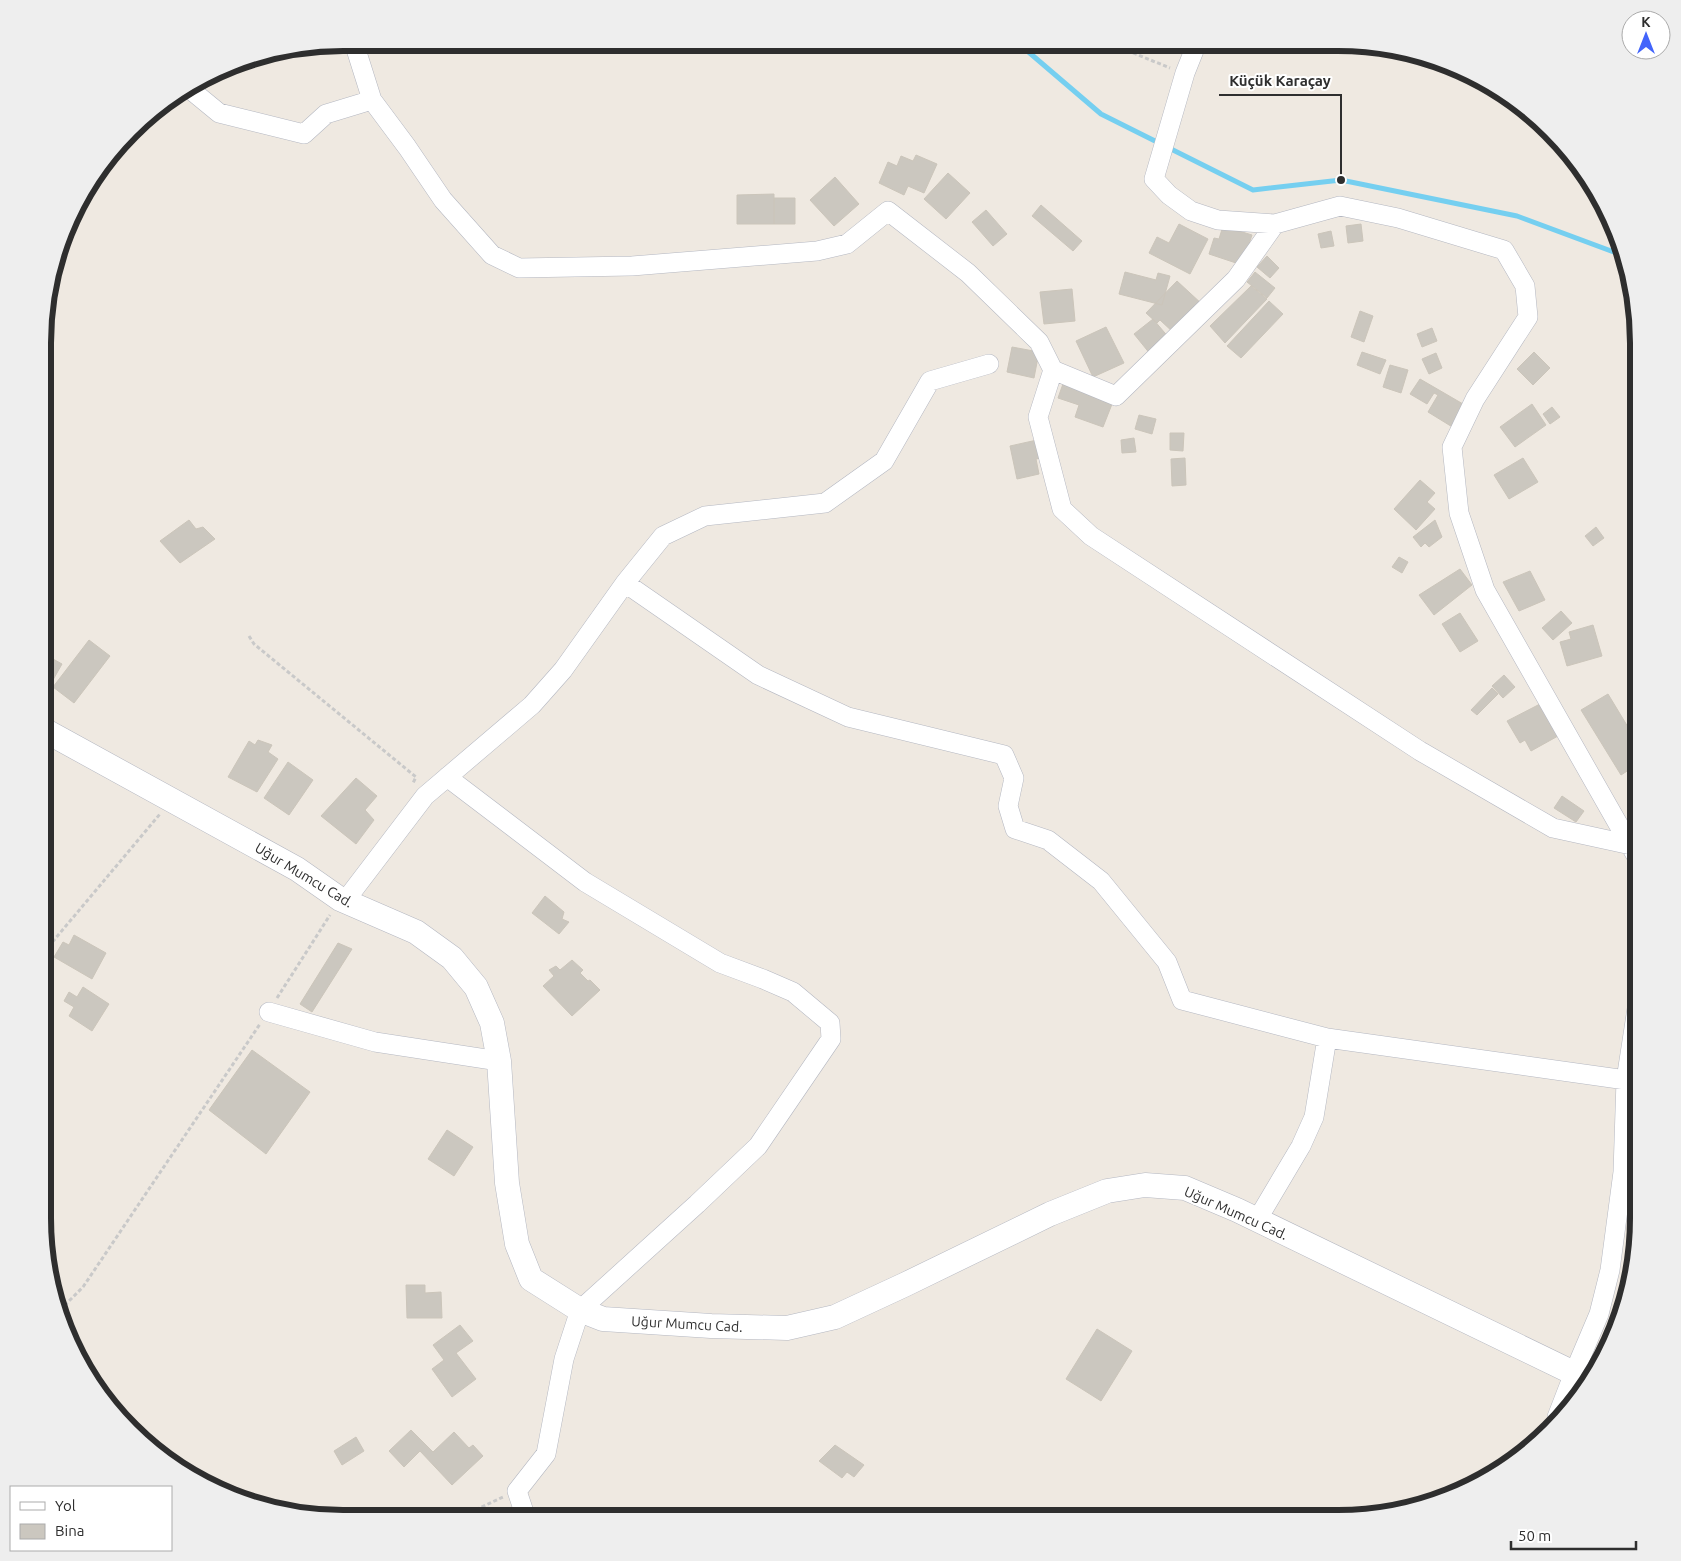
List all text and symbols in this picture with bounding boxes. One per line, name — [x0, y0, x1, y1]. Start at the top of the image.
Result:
north arrow — [1621, 10, 1671, 60]
text: K — [1641, 14, 1651, 30]
callout: Küçük Karaçay — [1219, 65, 1341, 95]
text: Küçük Karaçay — [1229, 72, 1331, 90]
street label: Uğur Mumcu Cad. — [252, 839, 356, 911]
street label: Uğur Mumcu Cad. — [1182, 1183, 1290, 1243]
street label: Uğur Mumcu Cad. — [631, 1313, 743, 1335]
legend — [10, 1486, 172, 1551]
text: Yol — [55, 1497, 76, 1514]
scale bar — [1511, 1518, 1636, 1550]
text: Bina — [55, 1522, 84, 1539]
text: 50 m — [1518, 1527, 1551, 1544]

